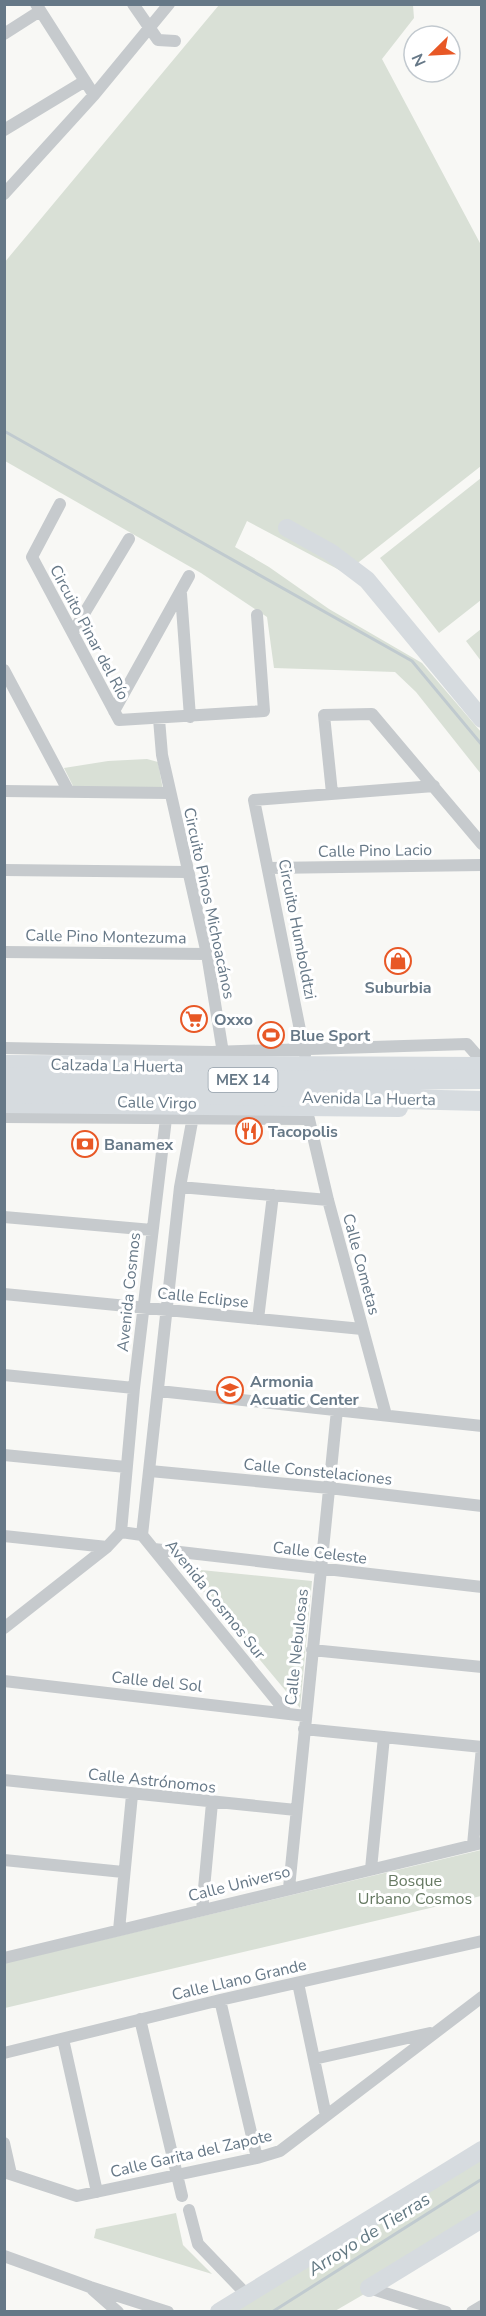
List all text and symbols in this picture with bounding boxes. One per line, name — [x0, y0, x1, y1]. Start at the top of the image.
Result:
north arrow — [402, 24, 462, 84]
text: N — [407, 50, 432, 70]
street label: Circuito Pinar del Río — [44, 561, 134, 704]
street label: Circuito Pinos Michoacános — [178, 805, 240, 1001]
street label: Calle Pino Lacio — [318, 839, 432, 863]
street label: Circuito Humboldtzi — [273, 857, 321, 1001]
street label: Calle Pino Montezuma — [25, 925, 187, 949]
shop icon: Suburbia — [383, 946, 413, 976]
place label: Suburbia — [365, 977, 431, 999]
supermarket icon: Oxxo — [179, 1004, 209, 1034]
place label: Oxxo — [214, 1009, 253, 1031]
sports icon: Blue Sport — [256, 1020, 286, 1050]
place label: Blue Sport — [290, 1025, 371, 1047]
street label: Calzada La Huerta — [50, 1054, 183, 1078]
road number: MEX 14 — [208, 1068, 278, 1092]
street label: Avenida La Huerta — [302, 1087, 436, 1111]
street label: Calle Virgo — [117, 1091, 197, 1115]
restaurant icon: Tacopolis — [234, 1116, 264, 1146]
place label: Tacopolis — [268, 1121, 338, 1143]
bank icon: Banamex — [70, 1129, 100, 1159]
place label: Banamex — [104, 1134, 174, 1156]
street label: Calle Cometas — [337, 1211, 385, 1317]
street label: Avenida Cosmos — [112, 1231, 146, 1353]
street label: Calle Eclipse — [156, 1282, 250, 1314]
place label: Armonia Acuatic Center — [250, 1371, 360, 1411]
school or university icon: Armonia Acuatic Center — [215, 1375, 245, 1405]
street label: Calle Constelaciones — [242, 1453, 393, 1491]
street label: Avenida Cosmos Sur — [160, 1535, 271, 1664]
street label: Calle Celeste — [272, 1536, 368, 1570]
street label: Calle Nebulosas — [280, 1588, 314, 1706]
street label: Calle del Sol — [110, 1666, 204, 1698]
street label: Calle Astrónomos — [87, 1763, 217, 1799]
street label: Calle Universo — [186, 1861, 293, 1907]
park label: Bosque Urbano Cosmos — [358, 1870, 472, 1910]
street label: Calle Llano Grande — [170, 1954, 309, 2006]
street label: Calle Garita del Zapote — [108, 2125, 274, 2183]
water label: Arroyo de Tierras — [303, 2187, 435, 2282]

